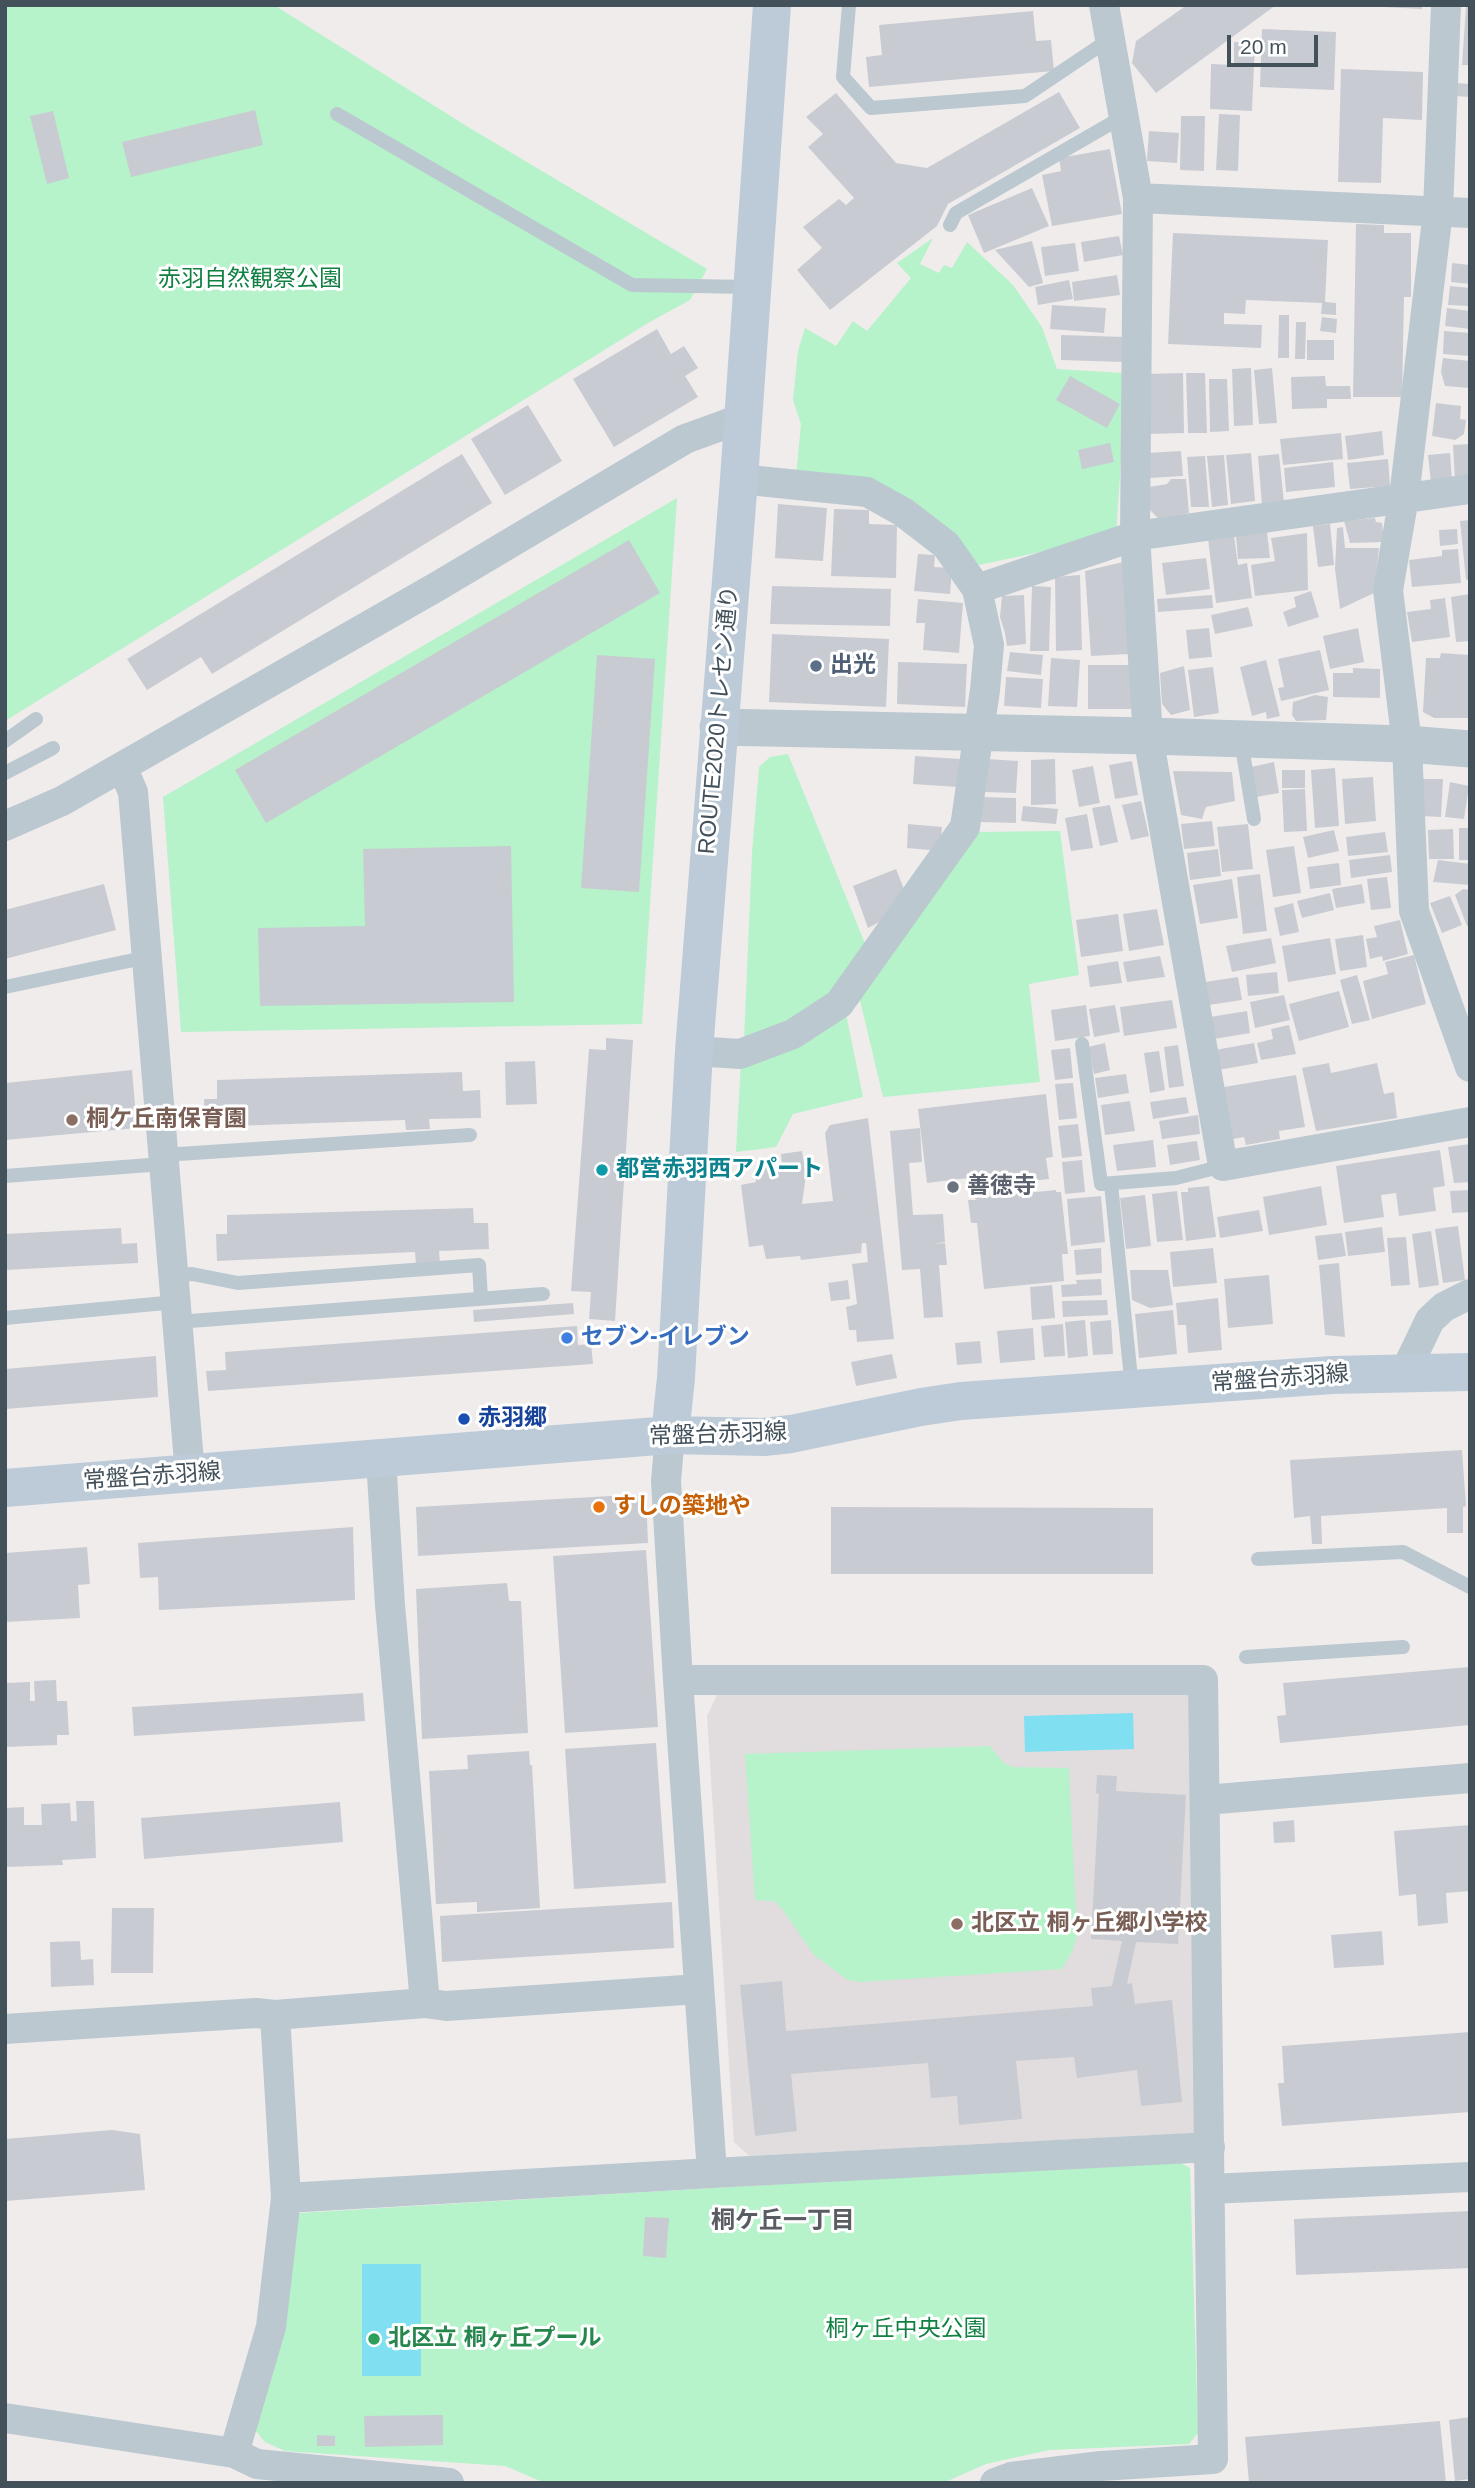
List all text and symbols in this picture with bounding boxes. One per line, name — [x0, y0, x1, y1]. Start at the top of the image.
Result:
scale bar — [1230, 21, 1321, 65]
text: 20 m — [1240, 35, 1287, 58]
park label: 赤羽自然観察公園 — [158, 266, 342, 294]
street label: ROUTE2020トレセン通り — [694, 584, 744, 856]
place label: 出光 — [830, 652, 876, 680]
marker: 出光 — [808, 658, 824, 674]
place label: 桐ケ丘南保育園 — [86, 1106, 247, 1134]
marker: 桐ケ丘南保育園 — [64, 1112, 80, 1128]
place label: 都営赤羽西アパート — [616, 1156, 823, 1184]
marker: 都営赤羽西アパート — [594, 1162, 610, 1178]
place label: 善徳寺 — [967, 1173, 1036, 1201]
marker: 善徳寺 — [945, 1179, 961, 1195]
place label: セブン-イレブン — [581, 1324, 750, 1352]
marker: セブン-イレブン — [559, 1330, 575, 1346]
street label: 常盤台赤羽線 — [1210, 1360, 1350, 1398]
place label: 赤羽郷 — [478, 1405, 547, 1433]
marker: 赤羽郷 — [456, 1411, 472, 1427]
street label: 常盤台赤羽線 — [649, 1419, 787, 1451]
street label: 常盤台赤羽線 — [82, 1458, 222, 1496]
place label: すしの築地や — [613, 1493, 751, 1521]
marker: すしの築地や — [591, 1499, 607, 1515]
place label: 北区立 桐ヶ丘郷小学校 — [971, 1910, 1207, 1938]
marker: 北区立 桐ヶ丘郷小学校 — [949, 1916, 965, 1932]
district label: 桐ケ丘一丁目 — [711, 2207, 855, 2235]
park label: 桐ヶ丘中央公園 — [826, 2316, 986, 2344]
place label: 北区立 桐ヶ丘プール — [388, 2325, 601, 2353]
marker: 北区立 桐ヶ丘プール — [366, 2331, 382, 2347]

